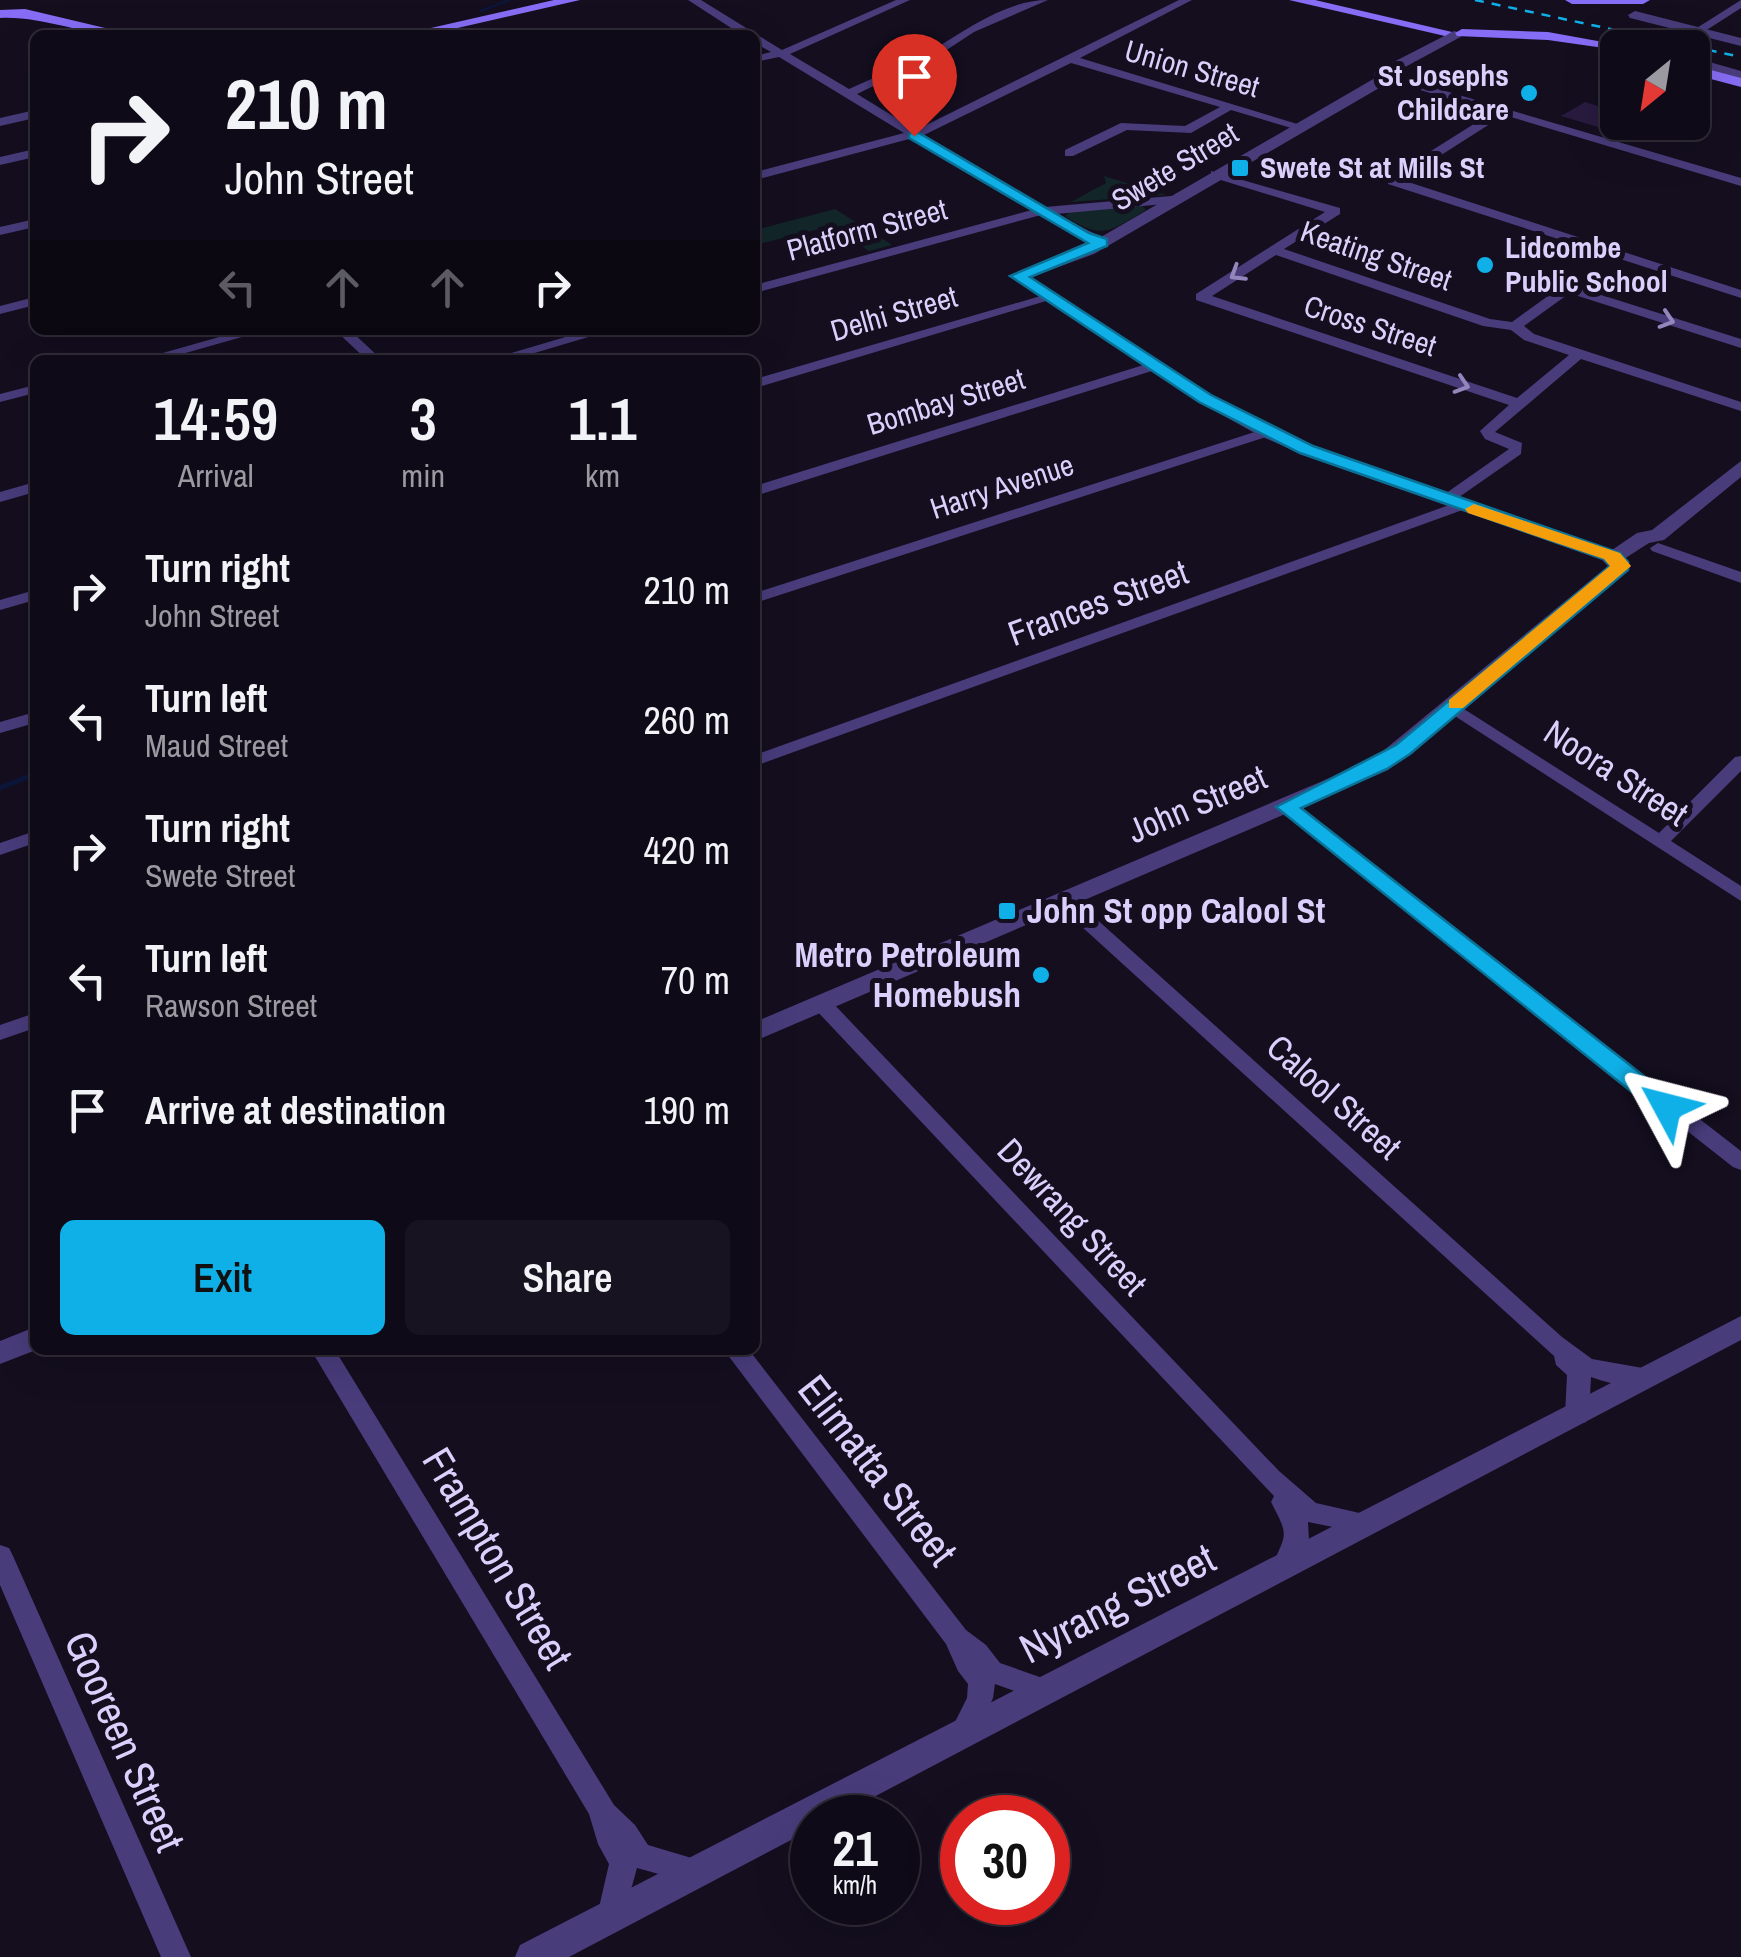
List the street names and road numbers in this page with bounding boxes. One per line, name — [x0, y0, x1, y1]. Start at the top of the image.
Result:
street label: Union Street — [1120, 30, 1264, 106]
street label: Swete Street — [1104, 113, 1245, 220]
street label: Platform Street — [782, 188, 951, 270]
street label: Keating Street — [1295, 211, 1457, 300]
street label: Delhi Street — [826, 276, 962, 350]
street label: Cross Street — [1299, 285, 1442, 365]
street label: Bombay Street — [862, 358, 1030, 444]
street label: Harry Avenue — [925, 444, 1079, 528]
street label: Frances Street — [1001, 548, 1194, 657]
street label: Noora Street — [1535, 709, 1697, 837]
street label: John Street — [1120, 753, 1274, 854]
street label: Calool Street — [1257, 1024, 1412, 1170]
street label: Dewrang Street — [987, 1128, 1158, 1306]
street label: Elimatta Street — [786, 1363, 970, 1577]
street label: Frampton Street — [410, 1437, 586, 1679]
street label: Nyrang Street — [1010, 1530, 1224, 1676]
street label: Gooreen Street — [52, 1622, 198, 1860]

